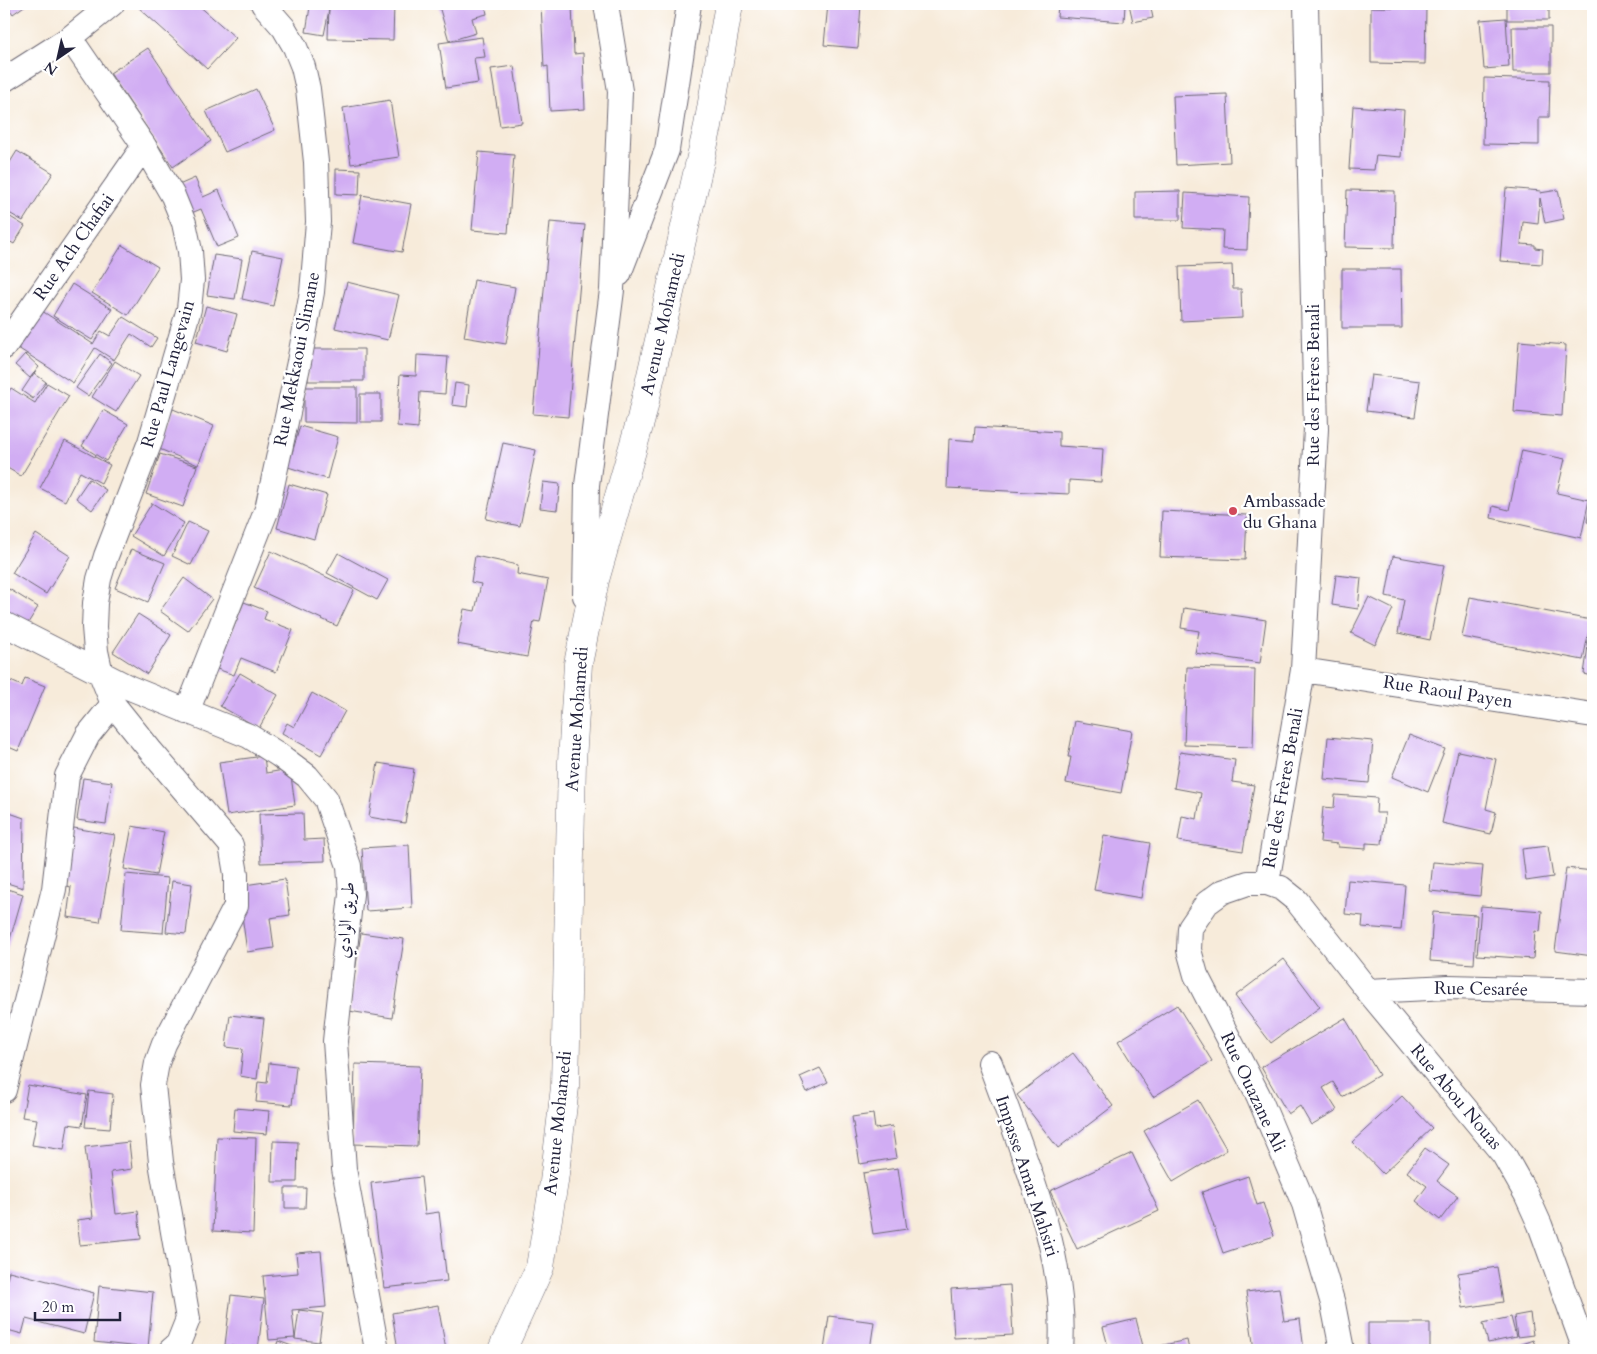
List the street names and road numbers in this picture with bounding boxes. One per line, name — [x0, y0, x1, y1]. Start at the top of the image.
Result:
street label: Rue Ach Chafiai — [28, 188, 120, 306]
street label: Avenue Mohamedi — [634, 250, 692, 398]
street label: Rue Mekkaoui Slimane — [268, 270, 326, 448]
street label: Rue Paul Langevain — [135, 297, 201, 451]
street label: Rue des Frères Benali — [1301, 304, 1326, 466]
street label: Avenue Mohamedi — [559, 646, 595, 792]
street label: Rue Raoul Payen — [1381, 669, 1515, 715]
street label: Rue des Frères Benali — [1257, 706, 1309, 870]
street label: طريق الوادي — [331, 881, 363, 959]
street label: Rue Cesarée — [1434, 976, 1528, 1002]
street label: Rue Ouazane Ali — [1214, 1028, 1292, 1156]
street label: Rue Abou Nouas — [1404, 1039, 1508, 1155]
street label: Avenue Mohamedi — [538, 1049, 578, 1197]
street label: Impasse Amar Mahsiri — [989, 1092, 1065, 1260]

